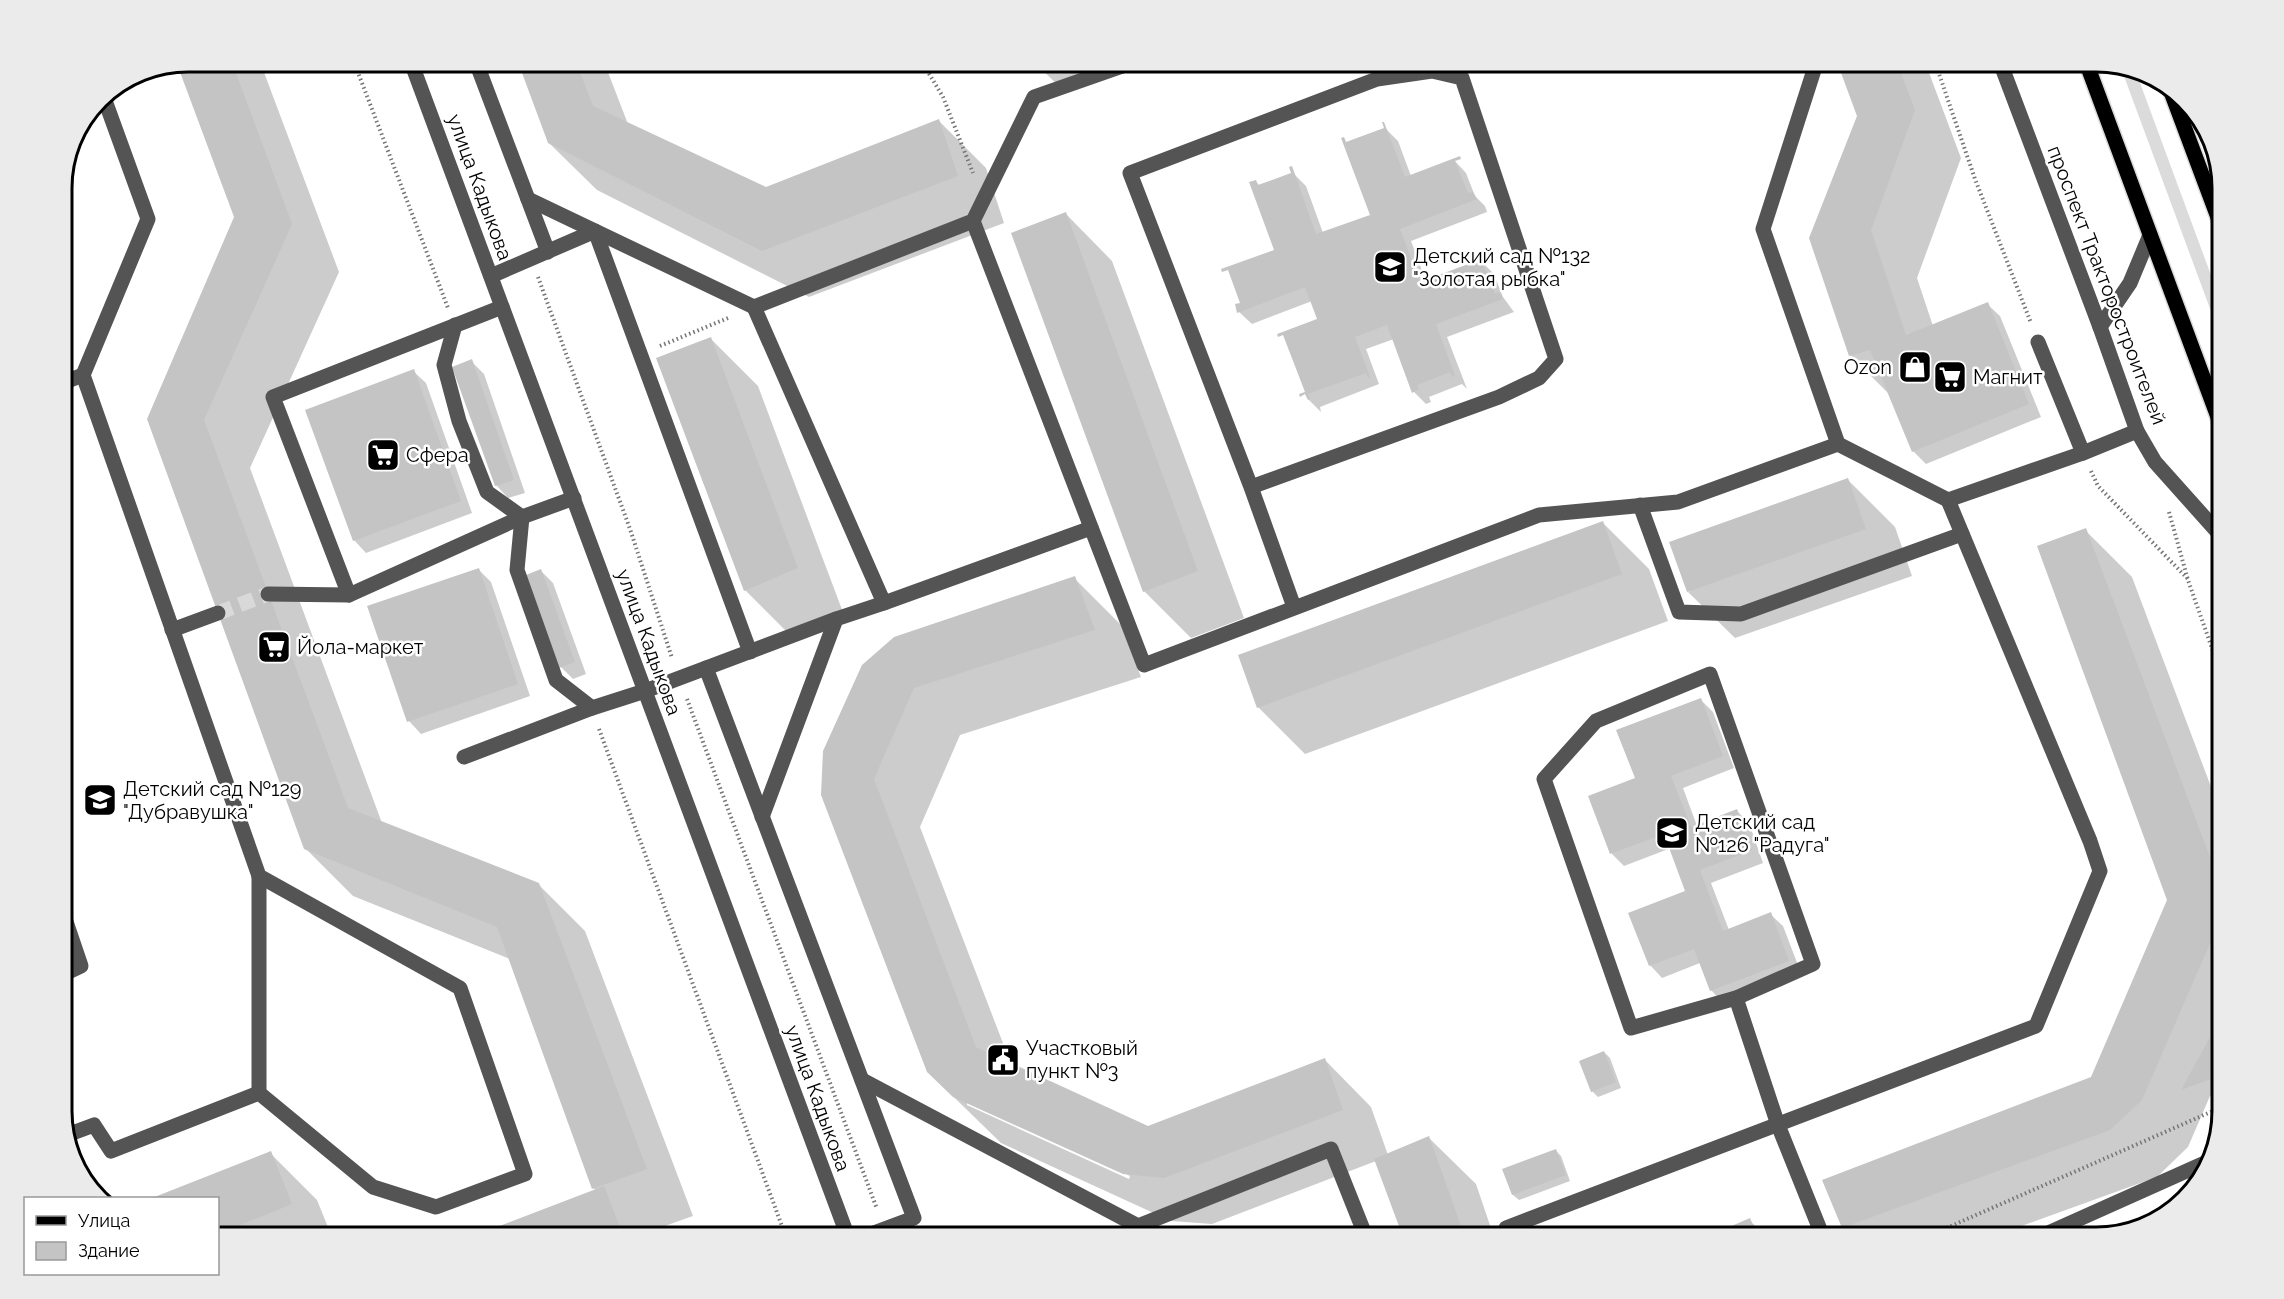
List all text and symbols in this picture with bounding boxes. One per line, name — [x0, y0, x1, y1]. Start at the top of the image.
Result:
street label: улица Кадыкова — [442, 111, 518, 263]
street label: проспект Тракторостроителей — [2043, 142, 2171, 428]
place label: Детский сад №132 "Золотая рыбка" — [1413, 244, 1591, 291]
school or university icon: Детский сад №132 "Золотая рыбка" — [1372, 249, 1408, 285]
shop icon: Ozon — [1897, 349, 1933, 385]
place label: Ozon — [1844, 355, 1892, 379]
supermarket icon: Магнит — [1932, 359, 1968, 395]
place label: Магнит — [1973, 365, 2043, 389]
supermarket icon: Сфера — [365, 437, 401, 473]
place label: Сфера — [406, 443, 469, 467]
street label: улица Кадыкова — [611, 566, 687, 718]
supermarket icon: Йола-маркет — [256, 629, 292, 665]
place label: Йола-маркет — [297, 635, 424, 659]
place label: Детский сад №129 "Дубравушка" — [123, 777, 302, 824]
school or university icon: Детский сад №129 "Дубравушка" — [82, 782, 118, 818]
place label: Детский сад №126 "Радуга" — [1695, 810, 1830, 857]
school or university icon: Детский сад №126 "Радуга" — [1654, 815, 1690, 851]
street label: улица Кадыкова — [780, 1022, 856, 1174]
place label: Участковый пункт №3 — [1026, 1036, 1138, 1083]
public building icon: Участковый пункт №3 — [985, 1042, 1021, 1078]
legend — [24, 1197, 219, 1275]
text: Улица — [78, 1210, 130, 1231]
text: Здание — [78, 1240, 140, 1261]

